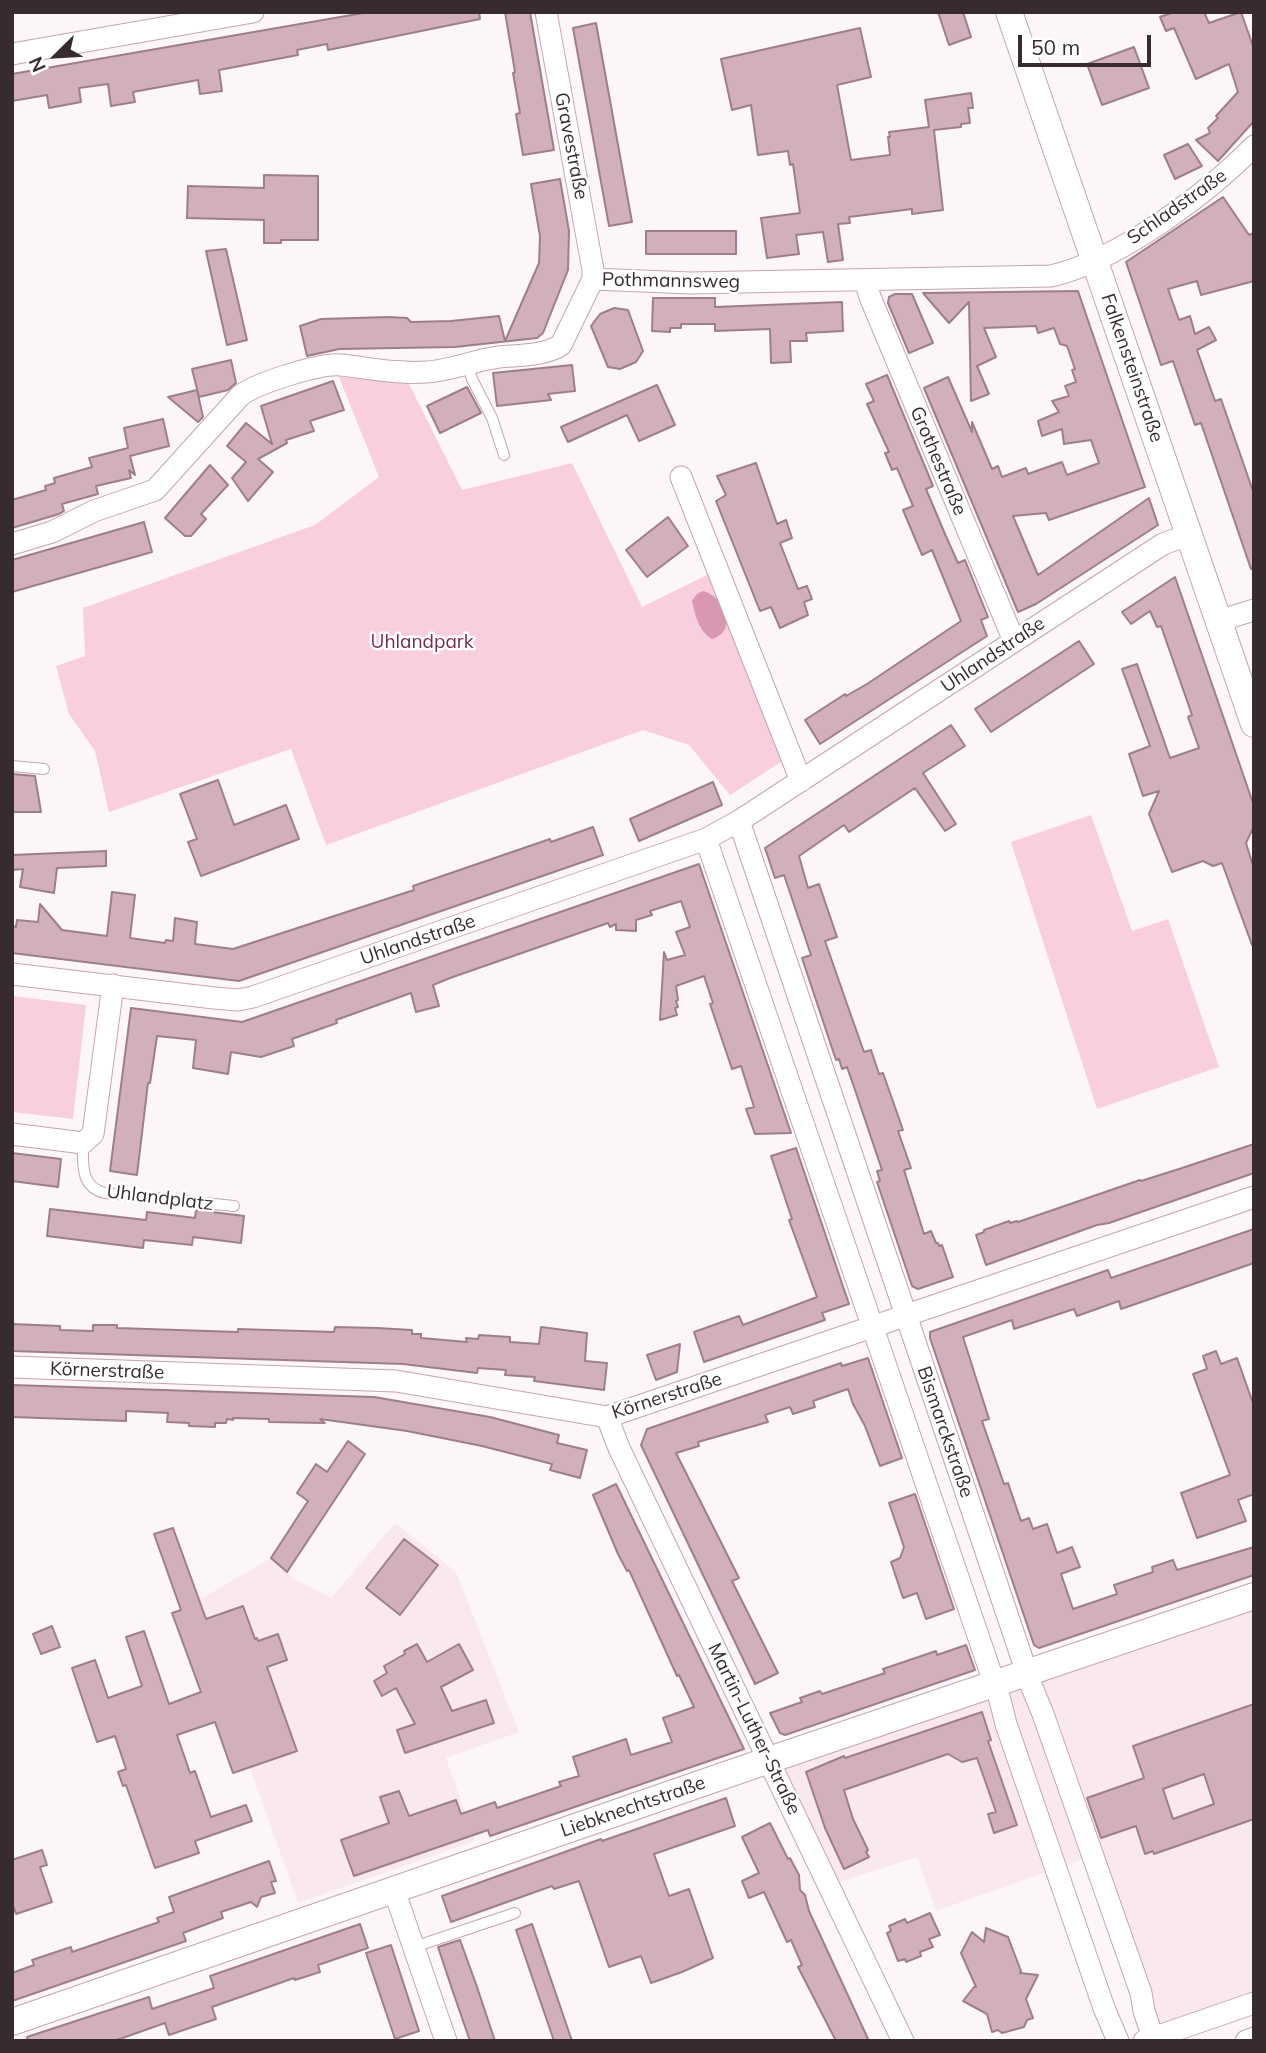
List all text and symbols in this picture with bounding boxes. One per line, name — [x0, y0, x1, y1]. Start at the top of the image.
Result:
north arrow — [21, 21, 91, 91]
scale bar — [1021, 21, 1154, 65]
text: 50 m — [1031, 34, 1080, 60]
text: N — [23, 53, 51, 76]
street label: Gravestraße — [549, 90, 593, 202]
street label: Schladstraße — [1123, 164, 1231, 250]
street label: Pothmannsweg — [602, 268, 740, 294]
street label: Falkensteinstraße — [1096, 291, 1168, 445]
street label: Grothestraße — [905, 403, 971, 519]
street label: Uhlandstraße — [937, 612, 1049, 698]
park label: Uhlandpark — [371, 631, 473, 653]
street label: Uhlandstraße — [358, 910, 478, 970]
street label: Uhlandplatz — [105, 1180, 215, 1216]
street label: Körnerstraße — [49, 1358, 165, 1384]
street label: Bismarckstraße — [912, 1363, 978, 1501]
street label: Körnerstraße — [609, 1367, 725, 1425]
street label: Martin-Luther-Straße — [703, 1639, 805, 1819]
street label: Liebknechtstraße — [558, 1772, 708, 1842]

